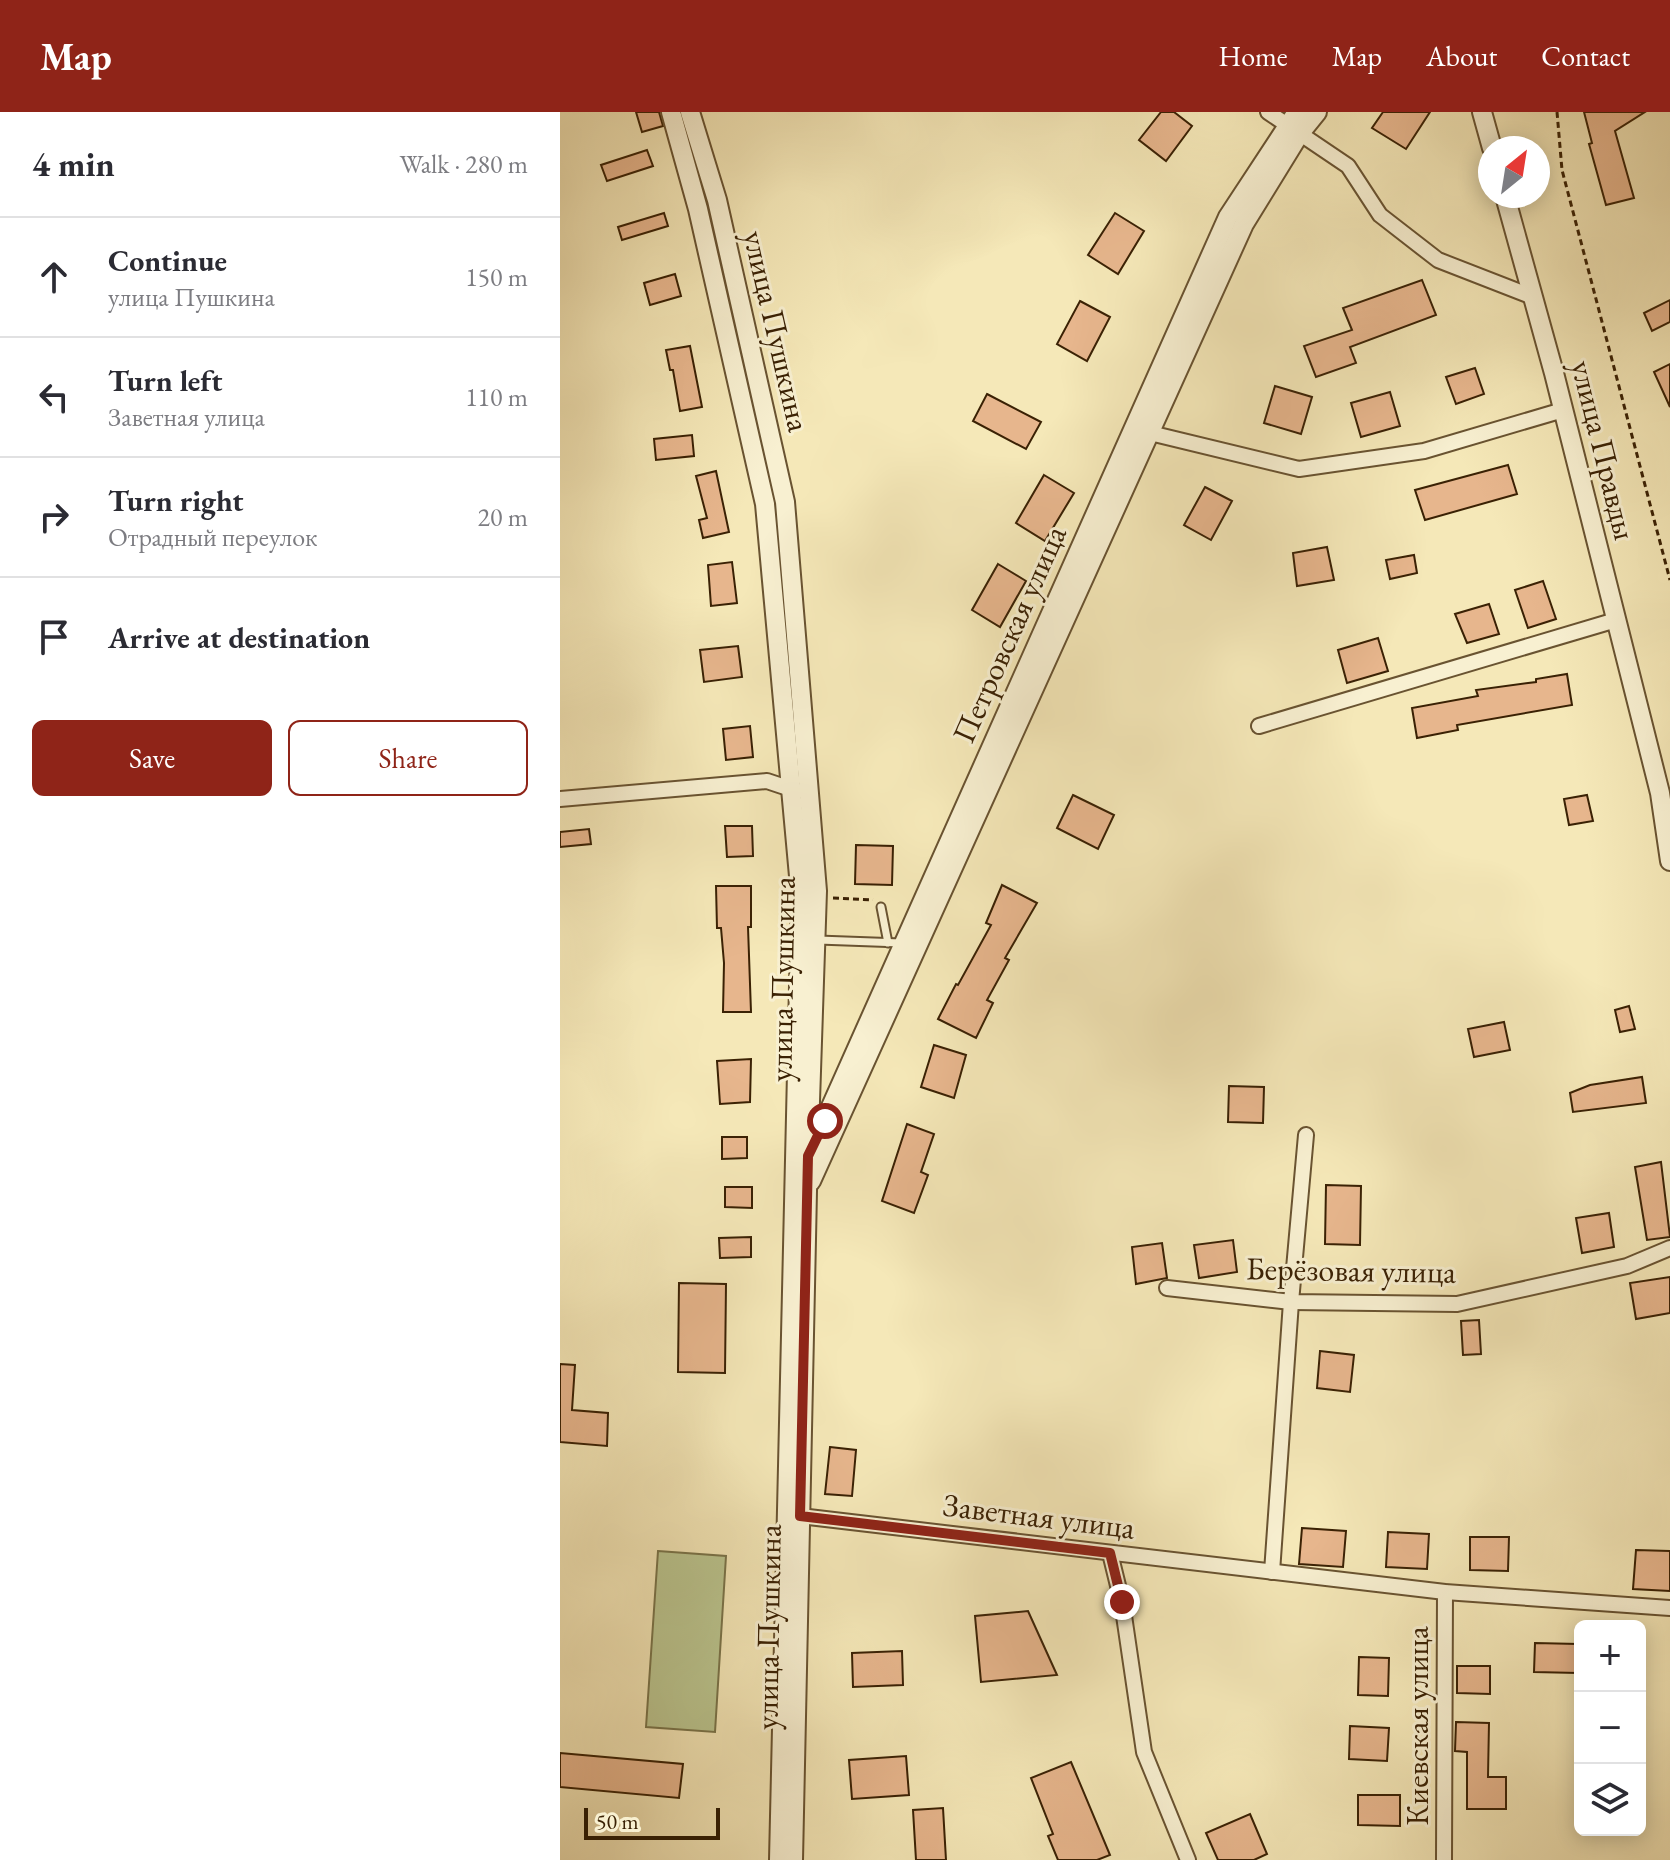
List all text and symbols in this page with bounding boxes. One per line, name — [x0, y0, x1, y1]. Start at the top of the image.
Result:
text: Map — [40, 32, 112, 81]
text: Home — [1218, 38, 1288, 74]
text: Map — [1332, 38, 1382, 74]
text: About — [1426, 38, 1497, 74]
text: Contact — [1541, 38, 1630, 74]
north arrow — [1478, 136, 1550, 208]
text: 4 min — [32, 142, 115, 186]
text: Walk · 280 m — [400, 147, 528, 181]
street label: улица Пушкина — [733, 226, 821, 436]
text: Continue — [108, 241, 227, 280]
icon: ahead — [32, 255, 76, 299]
text: 150 m — [465, 260, 528, 294]
text: улица Пушкина — [108, 280, 275, 314]
street label: улица Правды — [1561, 356, 1647, 544]
text: Turn left — [108, 361, 222, 400]
icon: left — [32, 375, 76, 419]
text: 110 m — [465, 380, 528, 414]
text: Заветная улица — [108, 400, 265, 434]
text: Turn right — [108, 481, 244, 520]
icon: right — [32, 495, 76, 539]
text: 20 m — [478, 500, 528, 534]
street label: Петровская улица — [942, 519, 1076, 749]
text: Отрадный переулок — [108, 520, 317, 554]
icon: arrive — [32, 615, 76, 659]
text: Arrive at destination — [108, 618, 370, 657]
button: Save — [32, 720, 272, 796]
button: Share — [288, 720, 528, 796]
street label: улица Пушкина — [759, 876, 805, 1082]
route start — [807, 1103, 843, 1139]
street label: Берёзовая улица — [1246, 1247, 1457, 1293]
street label: Заветная улица — [941, 1483, 1138, 1549]
street label: улица Пушкина — [745, 1524, 791, 1730]
route end — [1104, 1584, 1140, 1620]
map controls — [1574, 1620, 1646, 1836]
button: + — [1574, 1620, 1646, 1692]
street label: Киевская улица — [1396, 1626, 1438, 1826]
button: − — [1574, 1692, 1646, 1764]
button: layers — [1574, 1764, 1646, 1836]
scale bar — [584, 1804, 720, 1840]
text: 50 m — [596, 1807, 639, 1836]

